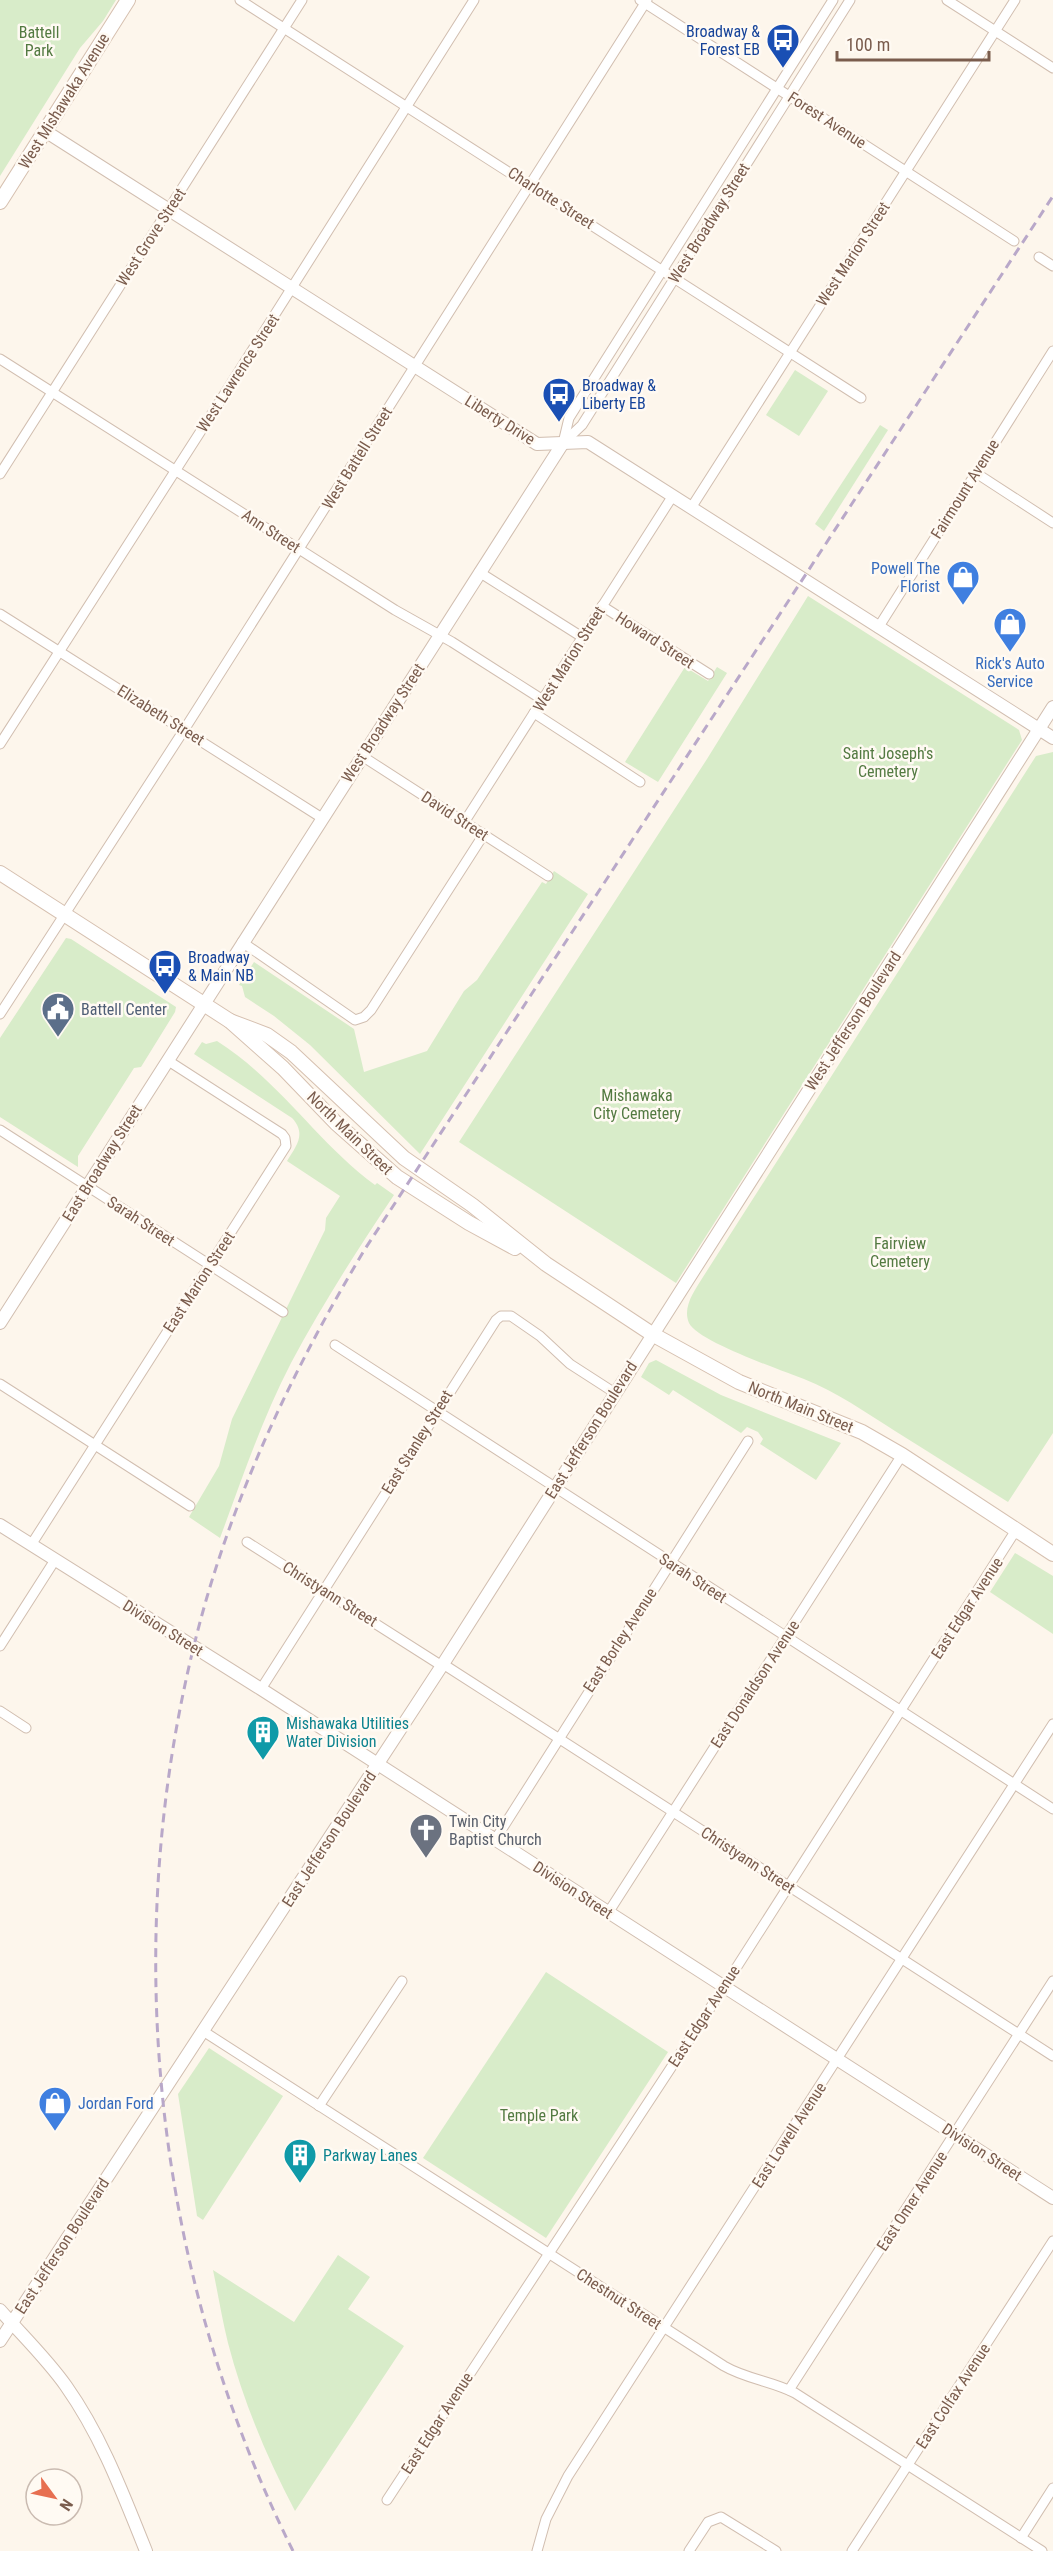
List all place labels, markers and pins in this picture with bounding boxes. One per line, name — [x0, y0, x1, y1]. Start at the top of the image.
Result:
place label: Broadway & Forest EB — [686, 22, 760, 59]
bus stop icon: Broadway & Forest EB — [765, 22, 801, 69]
bus stop icon: Broadway & Liberty EB — [541, 376, 577, 423]
place label: Broadway & Liberty EB — [582, 376, 656, 413]
place label: Powell The Florist — [871, 559, 940, 596]
shop icon: Powell The Florist — [945, 559, 981, 606]
shop icon: Rick's Auto Service — [992, 606, 1028, 653]
place label: Rick's Auto Service — [975, 654, 1045, 691]
bus stop icon: Broadway & Main NB — [147, 948, 183, 995]
place label: Broadway & Main NB — [188, 948, 254, 985]
public building icon: Battell Center — [40, 991, 76, 1038]
place label: Battell Center — [81, 1000, 167, 1019]
building icon: Mishawaka Utilities Water Division — [245, 1714, 281, 1761]
place label: Mishawaka Utilities Water Division — [286, 1714, 409, 1751]
church icon: Twin City Baptist Church — [408, 1812, 444, 1859]
place label: Twin City Baptist Church — [449, 1812, 542, 1849]
shop icon: Jordan Ford — [37, 2085, 73, 2132]
place label: Jordan Ford — [78, 2094, 154, 2113]
building icon: Parkway Lanes — [282, 2137, 318, 2184]
place label: Parkway Lanes — [323, 2146, 418, 2165]

